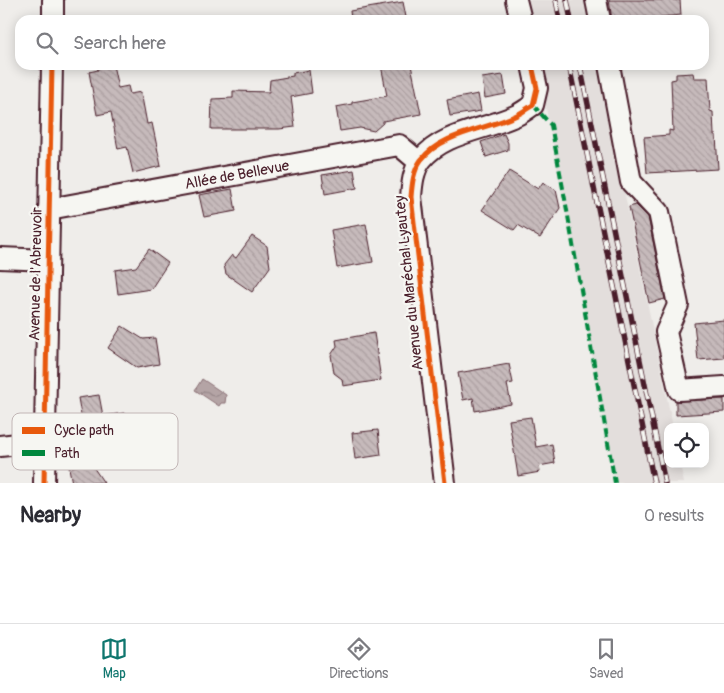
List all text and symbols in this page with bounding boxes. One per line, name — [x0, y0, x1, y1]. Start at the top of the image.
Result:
search box — [15, 15, 709, 70]
icon: search — [33, 29, 61, 57]
text: Search here — [73, 31, 166, 55]
street label: Allée de Bellevue — [183, 156, 291, 194]
street label: Avenue du Maréchal Lyautey — [390, 194, 428, 372]
street label: Avenue de l'Abreuvoir — [25, 206, 47, 341]
legend — [12, 413, 178, 470]
text: Cycle path — [54, 422, 114, 439]
map controls — [664, 423, 709, 468]
button: locate — [664, 423, 709, 468]
text: Path — [54, 445, 79, 462]
text: Nearby — [20, 502, 81, 529]
text: 0 results — [644, 506, 704, 526]
tab: Map — [100, 635, 128, 682]
tab: Directions — [329, 635, 388, 682]
tab: Saved — [589, 635, 624, 682]

